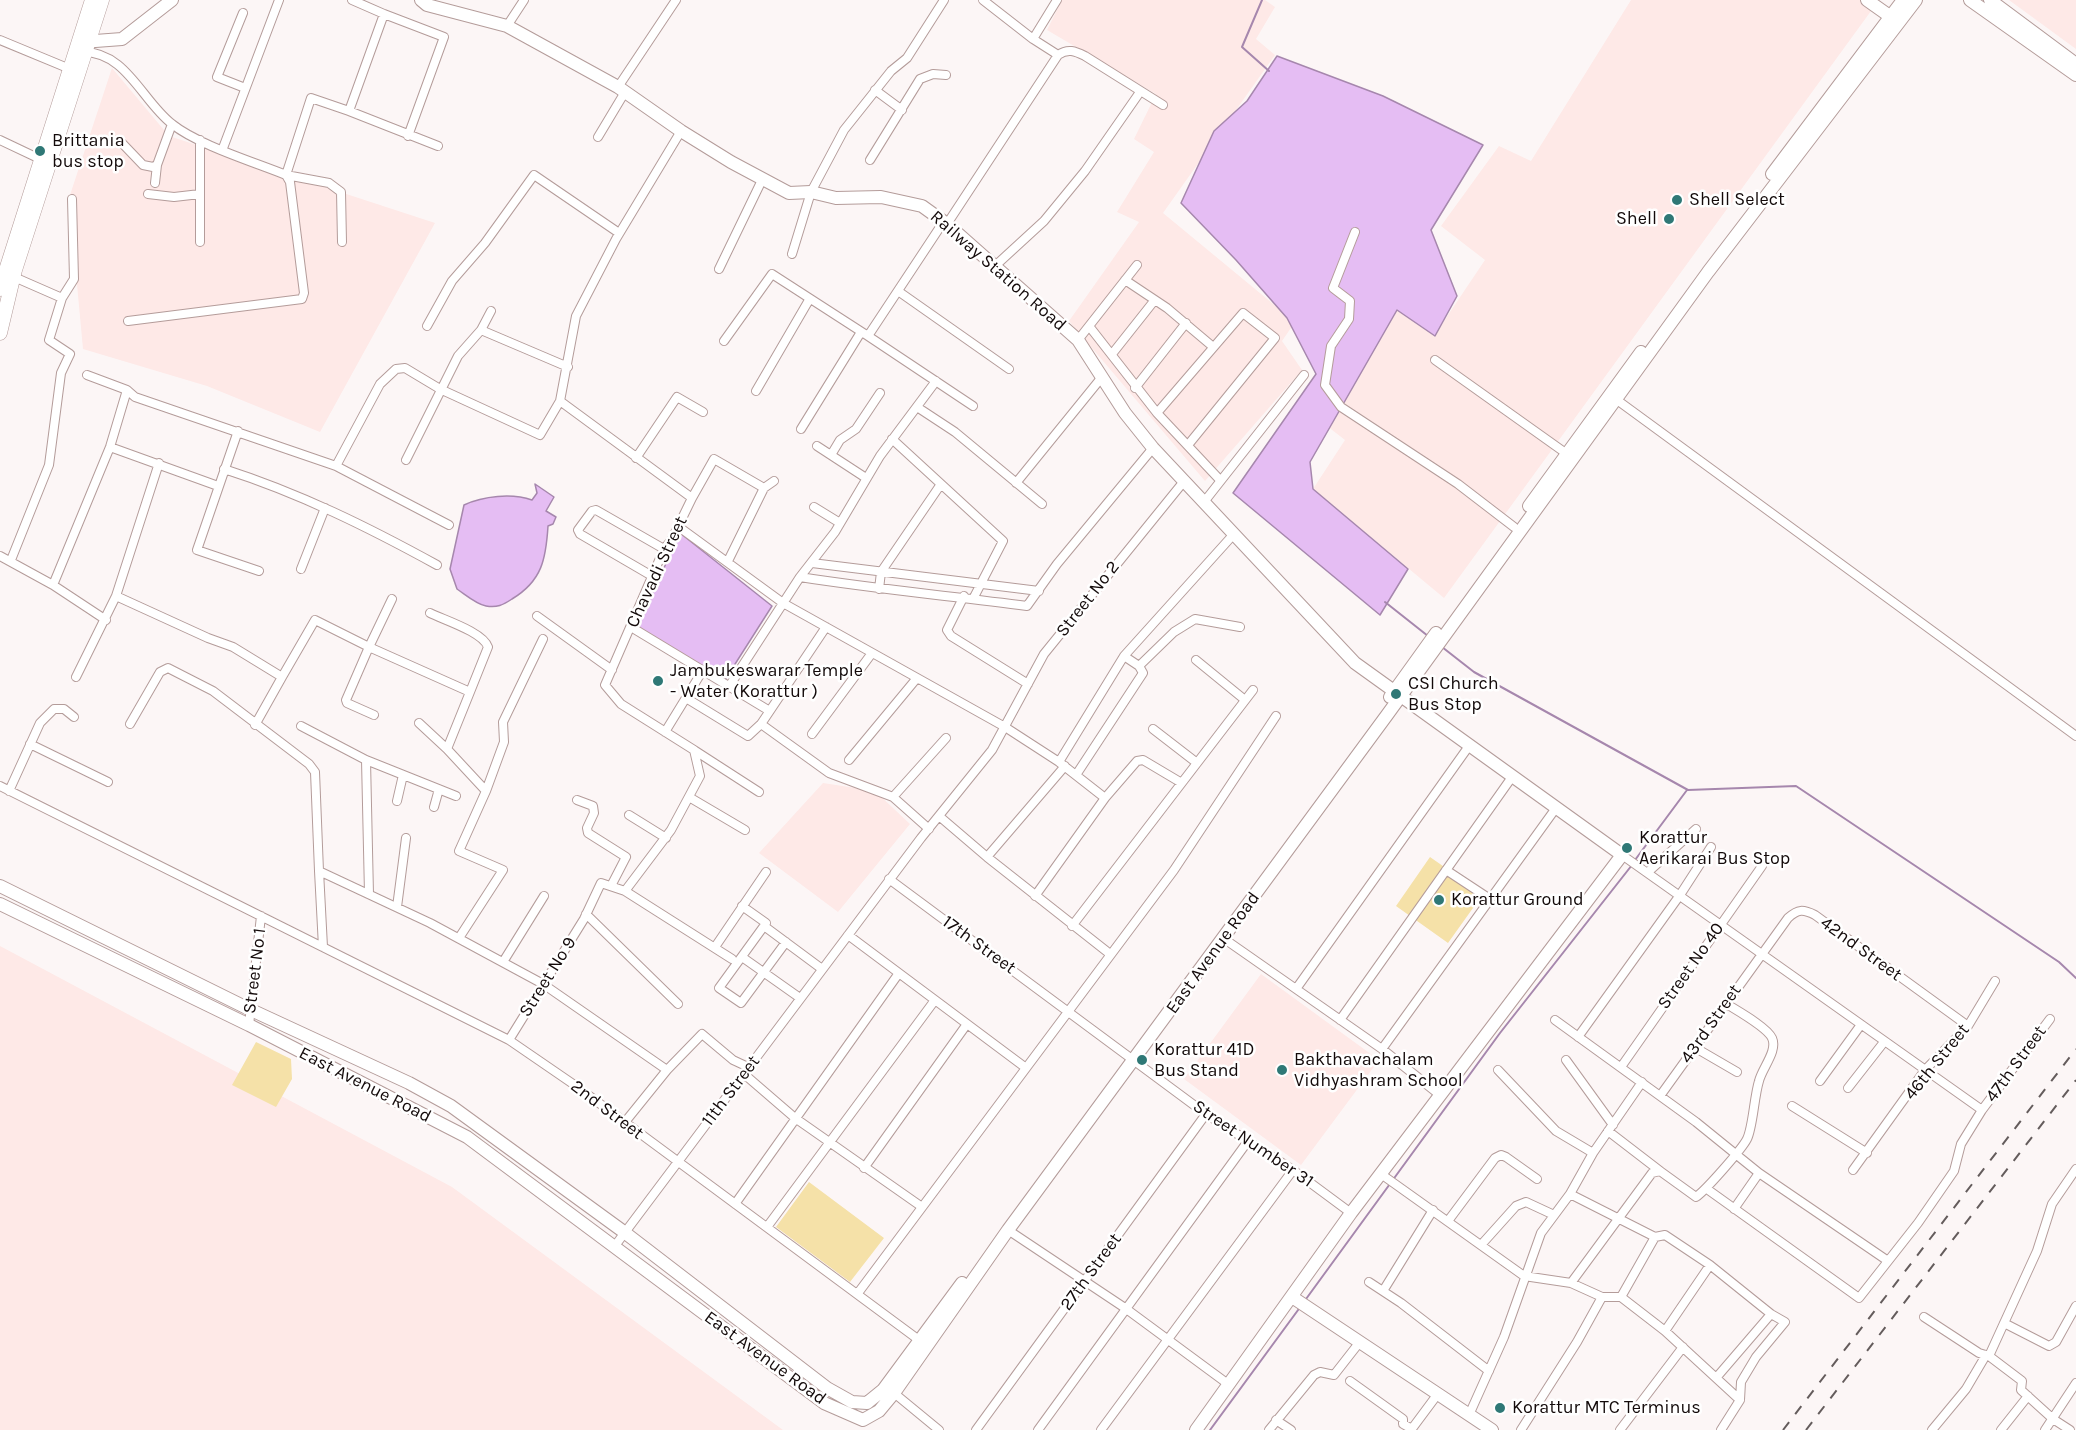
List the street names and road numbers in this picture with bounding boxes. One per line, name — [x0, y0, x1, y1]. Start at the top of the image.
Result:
street label: Railway Station Road — [926, 206, 1070, 336]
street label: Chavadi Street — [622, 513, 692, 631]
street label: Street No 2 — [1052, 557, 1124, 641]
street label: East Avenue Road — [1162, 888, 1264, 1018]
street label: 17th Street — [938, 911, 1020, 979]
street label: 42nd Street — [1816, 912, 1906, 986]
street label: Street No 40 — [1653, 919, 1729, 1013]
street label: Street No 1 — [239, 927, 271, 1015]
street label: Street No 9 — [515, 933, 581, 1021]
street label: 43rd Street — [1676, 980, 1746, 1068]
street label: 46th Street — [1900, 1020, 1974, 1104]
street label: 47th Street — [1981, 1021, 2051, 1107]
street label: East Avenue Road — [295, 1042, 435, 1128]
street label: 11th Street — [697, 1051, 765, 1131]
street label: 2nd Street — [566, 1076, 648, 1144]
street label: Street Number 31 — [1189, 1096, 1317, 1192]
street label: 27th Street — [1056, 1229, 1126, 1315]
street label: East Avenue Road — [700, 1307, 830, 1409]

